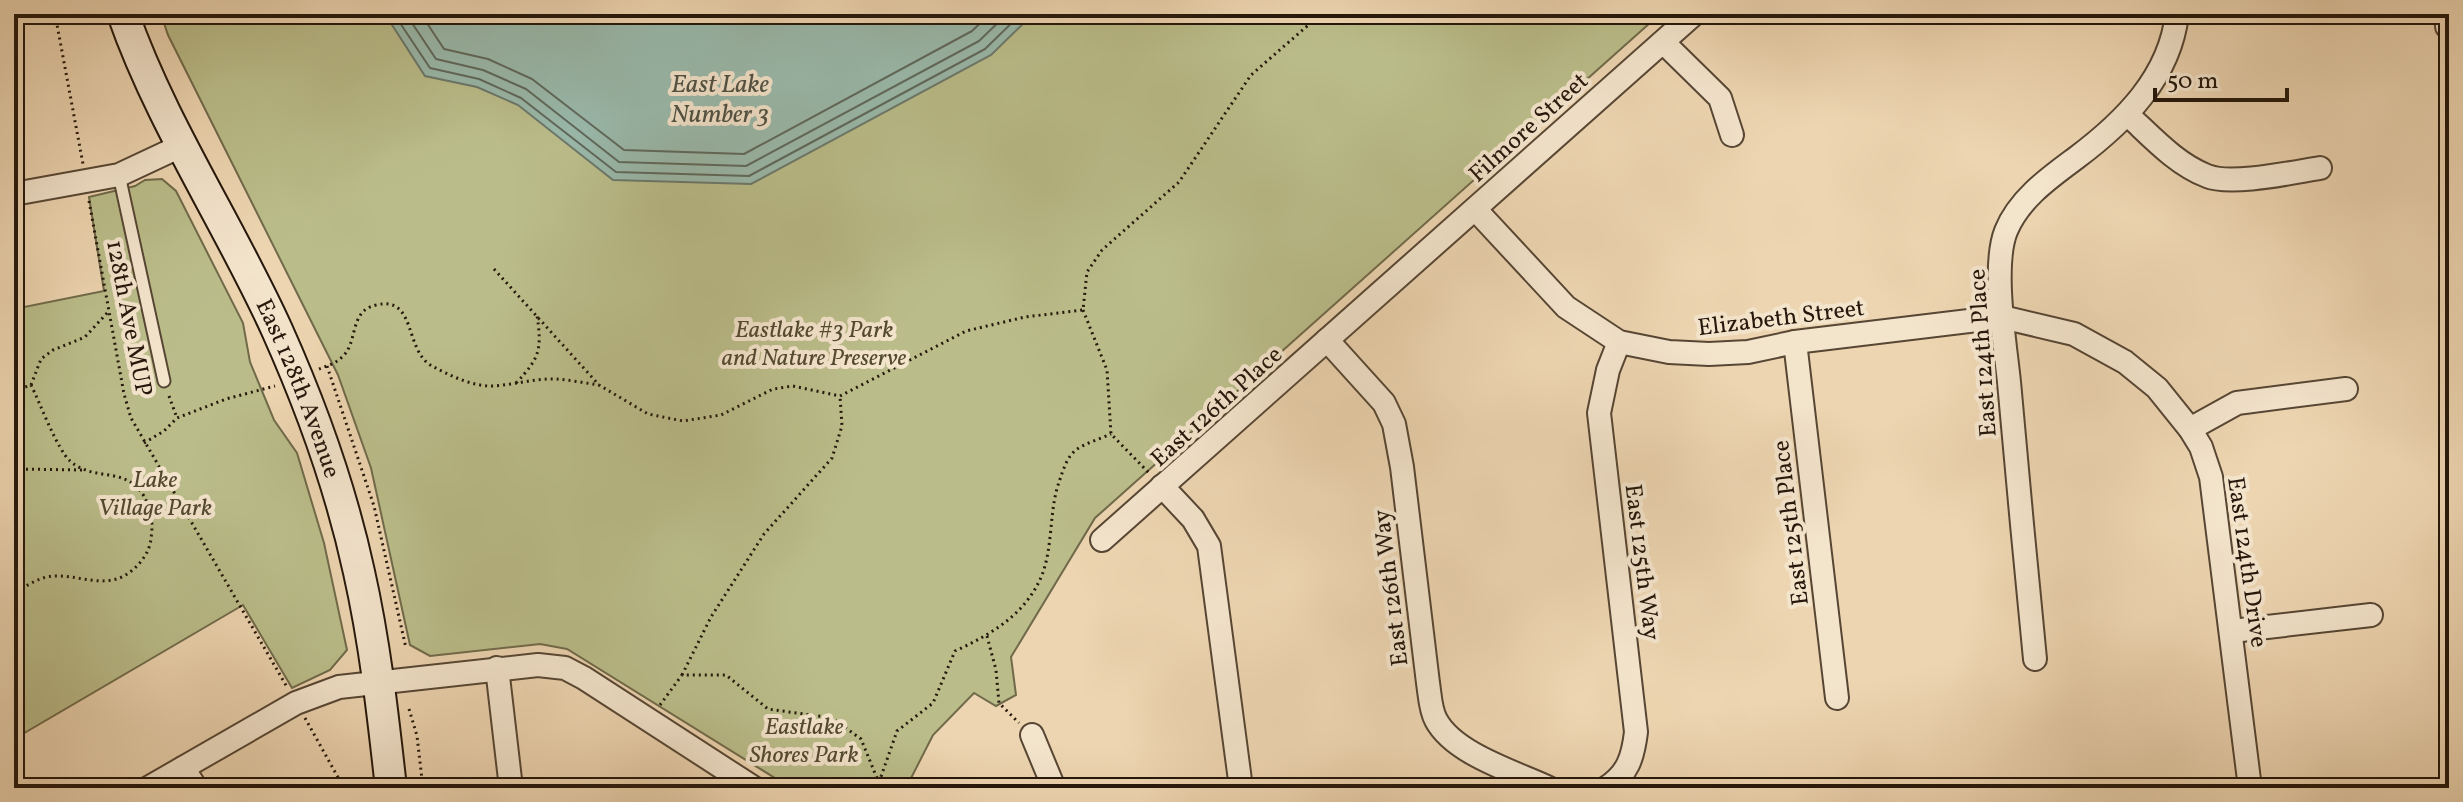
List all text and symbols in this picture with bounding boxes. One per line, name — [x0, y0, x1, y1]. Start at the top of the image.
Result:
scale bar — [2155, 52, 2287, 102]
text: 50 m — [2167, 65, 2219, 99]
street label: Filmore Street — [1462, 66, 1597, 191]
water label: East Lake Number 3 — [671, 67, 770, 133]
street label: 128th Ave MUP — [96, 237, 160, 399]
street label: East 124th Place — [1961, 268, 2007, 438]
street label: Elizabeth Street — [1696, 292, 1867, 346]
street label: East 128th Avenue — [246, 294, 348, 483]
park label: Eastlake #3 Park and Nature Preserve — [722, 314, 907, 376]
street label: East 126th Place — [1144, 339, 1291, 476]
street label: East 125th Place — [1765, 438, 1819, 607]
park label: Lake Village Park — [98, 464, 212, 526]
street label: East 124th Drive — [2217, 475, 2275, 650]
street label: East 125th Way — [1615, 482, 1667, 642]
street label: East 126th Way — [1366, 507, 1418, 668]
park label: Eastlake Shores Park — [749, 711, 859, 773]

